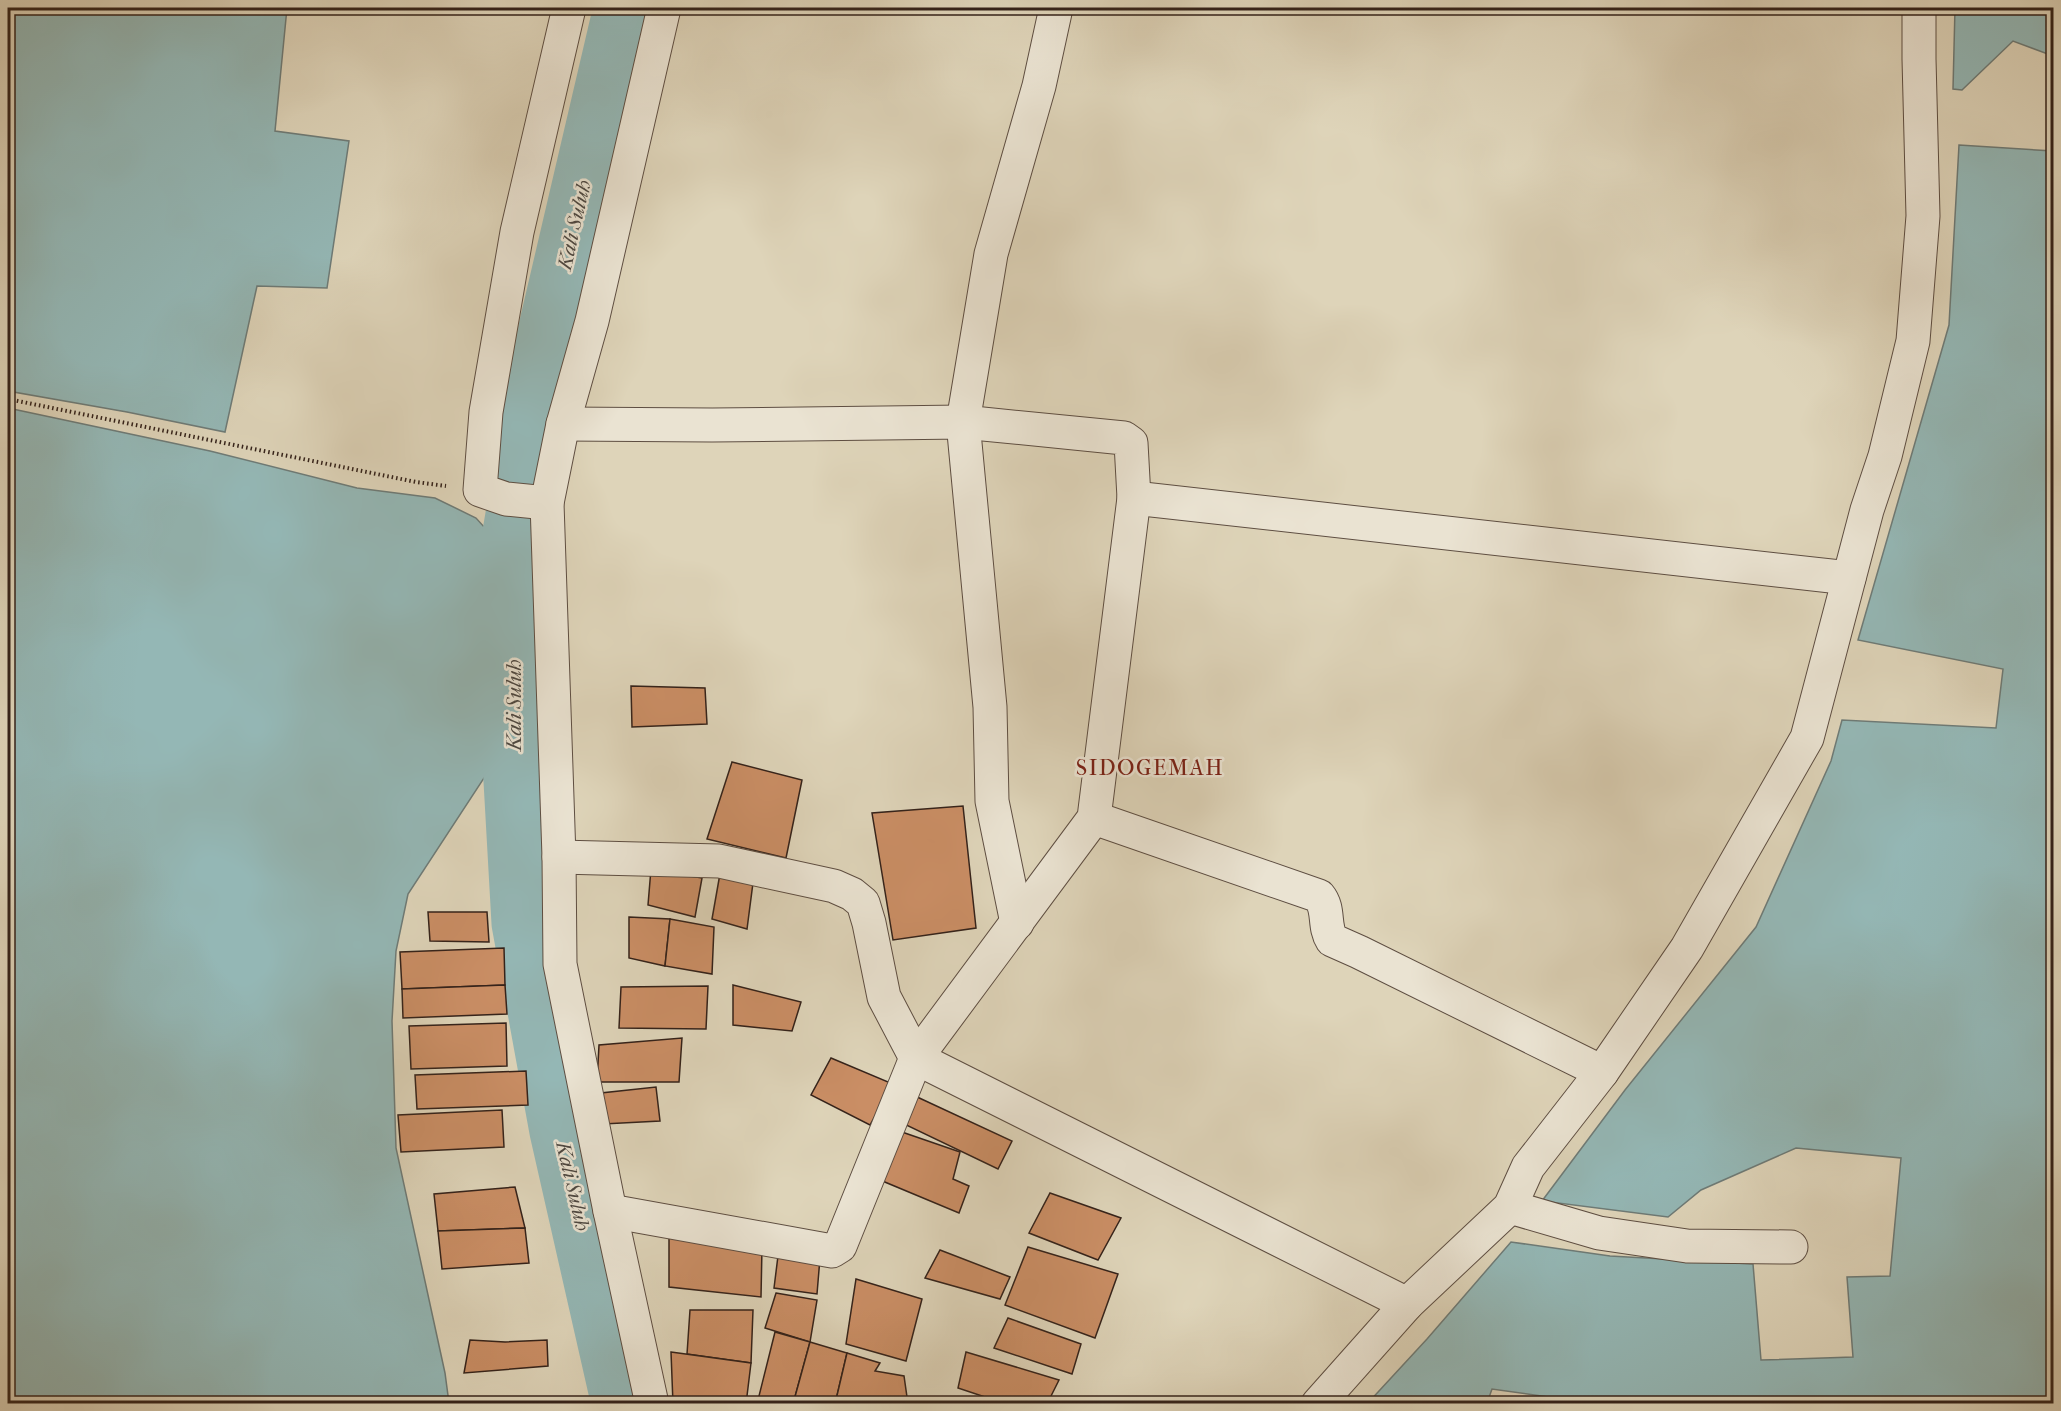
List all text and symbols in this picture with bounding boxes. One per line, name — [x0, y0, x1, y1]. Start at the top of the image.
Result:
water label: Kali Suluh — [552, 178, 596, 274]
water label: Kali Suluh — [502, 659, 526, 753]
district label: SIDOGEMAH — [1076, 755, 1224, 781]
water label: Kali Suluh — [551, 1137, 595, 1233]

